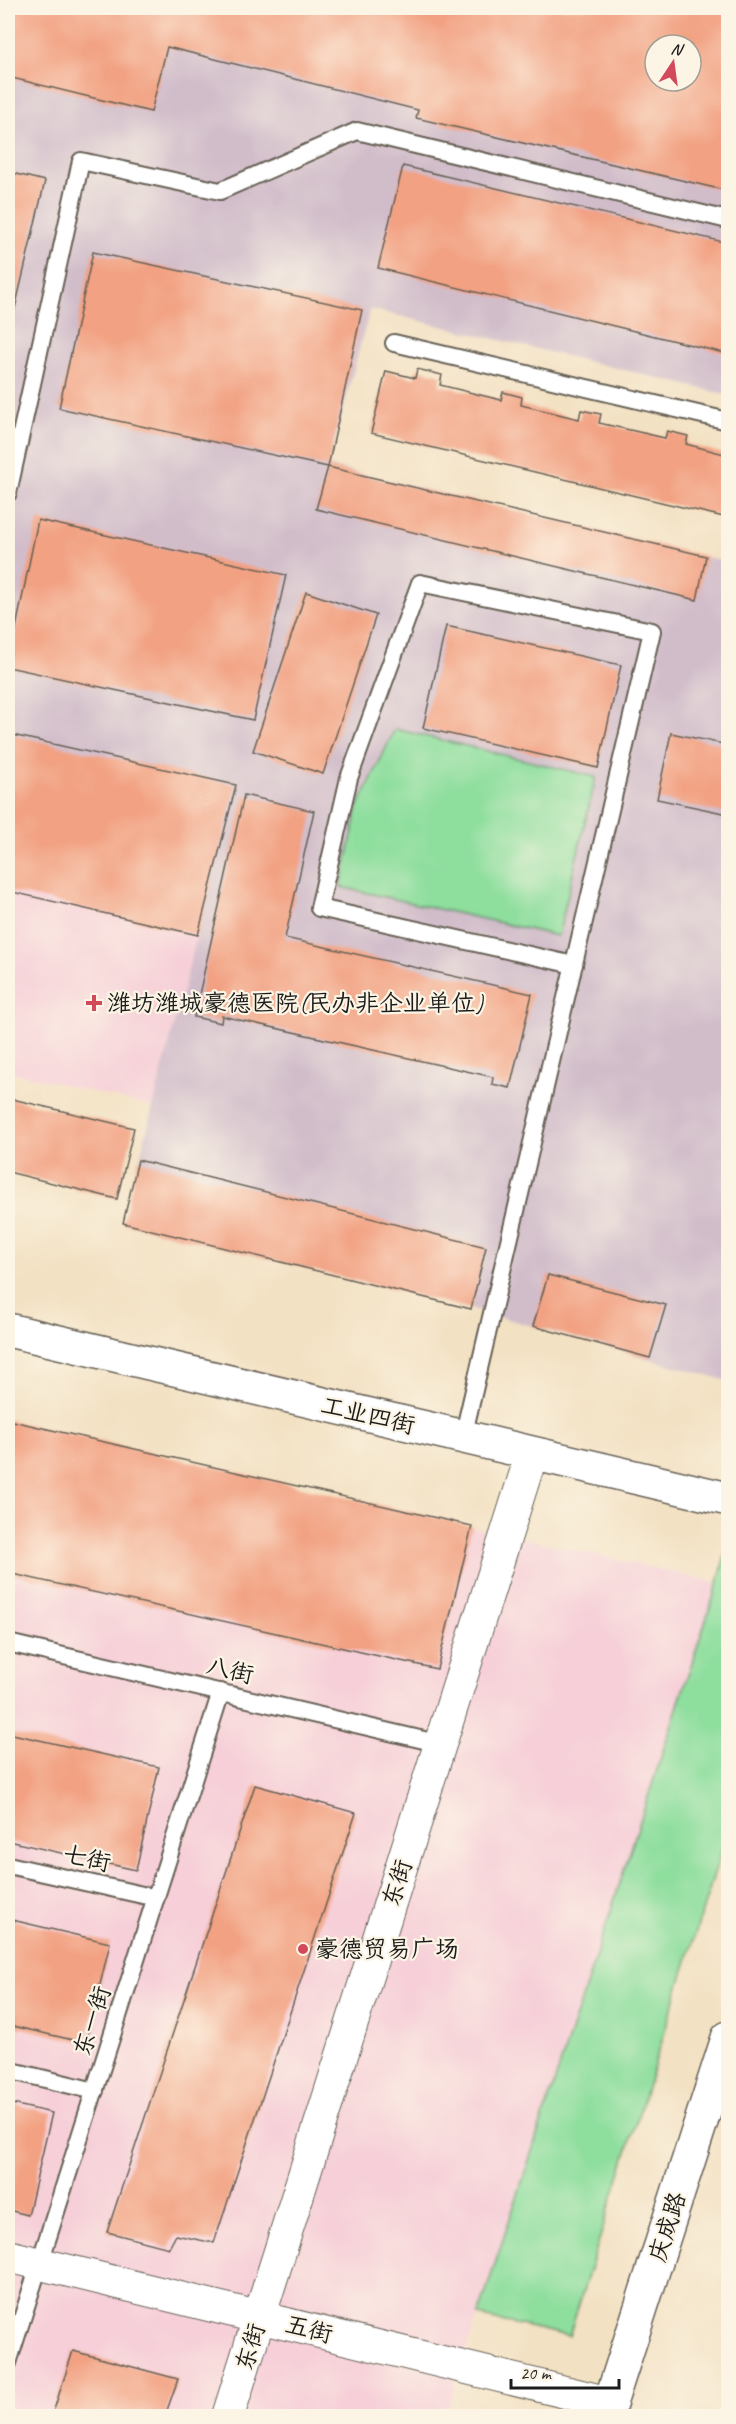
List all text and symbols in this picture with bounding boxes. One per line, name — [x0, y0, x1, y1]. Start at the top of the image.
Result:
north arrow — [643, 33, 703, 93]
text: N — [669, 39, 686, 61]
place label: 潍坊潍城豪德医院(民办非企业单位) — [107, 988, 484, 1018]
marker: 潍坊潍城豪德医院(民办非企业单位) — [85, 994, 103, 1012]
street label: 工业四街 — [318, 1390, 418, 1440]
street label: 八街 — [203, 1650, 257, 1690]
street label: 七街 — [60, 1838, 114, 1878]
street label: 东街 — [375, 1856, 419, 1910]
place label: 豪德贸易广场 — [315, 1934, 459, 1964]
marker: 豪德贸易广场 — [296, 1942, 310, 1956]
street label: 东一街 — [67, 1982, 117, 2060]
street label: 庆成路 — [642, 2188, 692, 2266]
street label: 五街 — [282, 2309, 336, 2349]
street label: 东街 — [229, 2320, 271, 2374]
scale bar — [511, 2352, 619, 2390]
text: 20 m — [520, 2362, 553, 2384]

